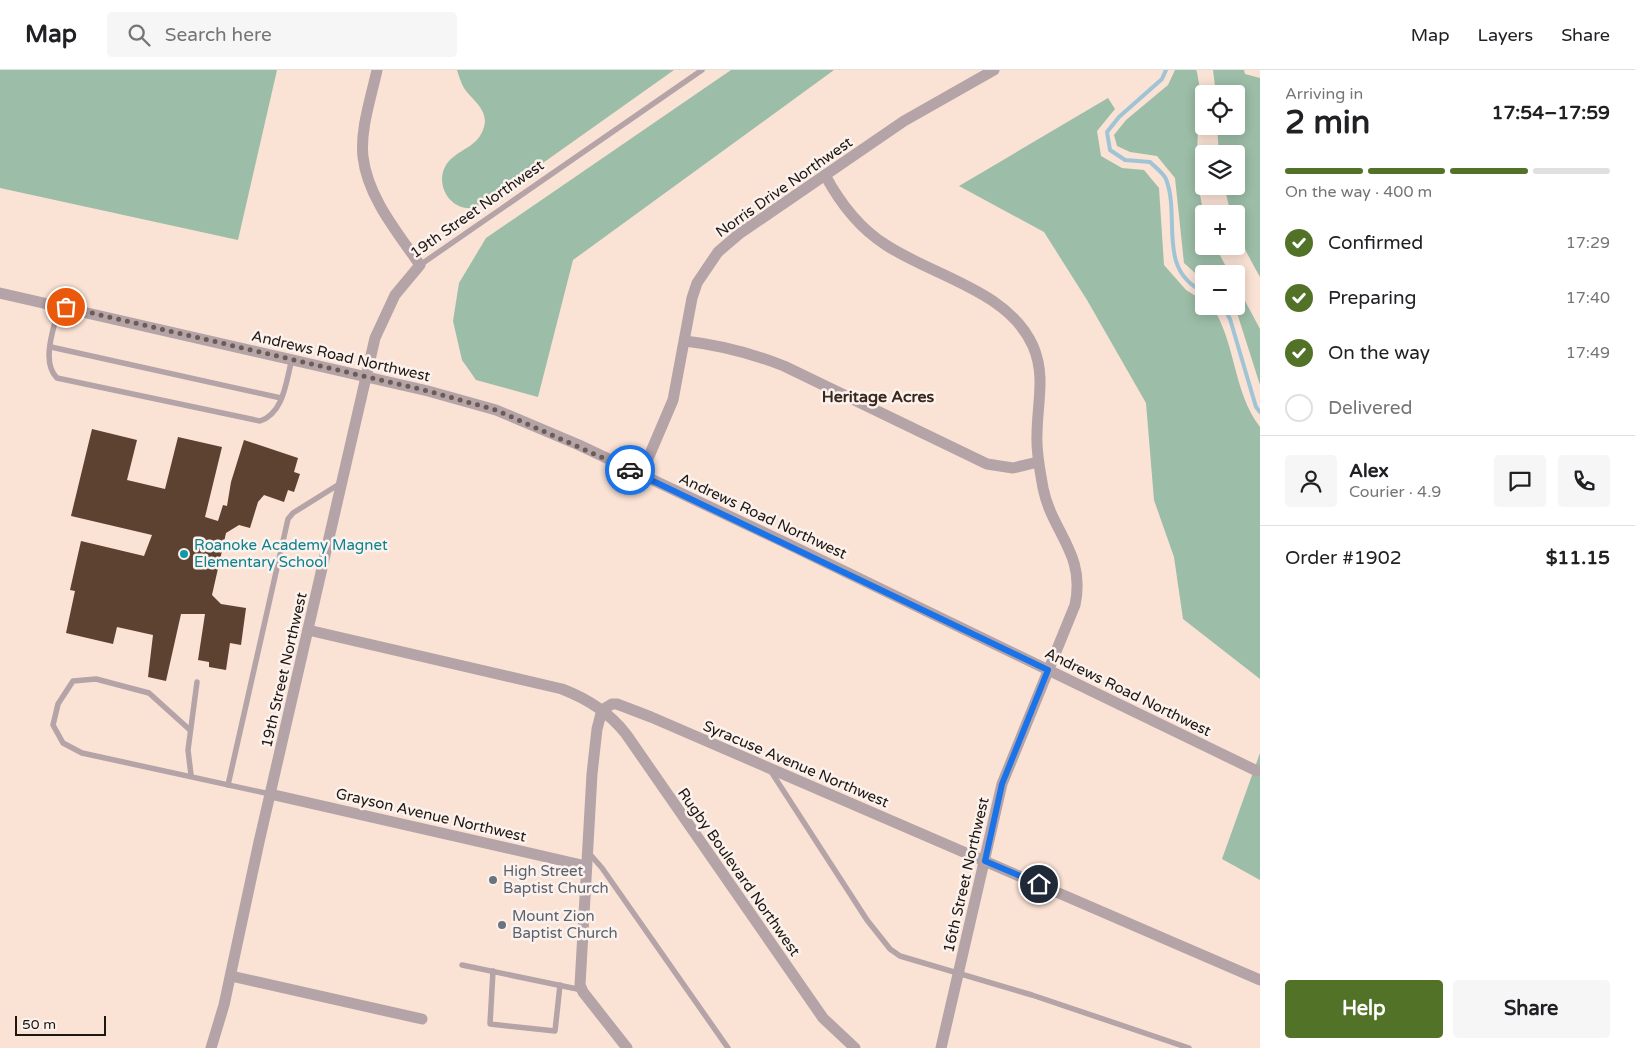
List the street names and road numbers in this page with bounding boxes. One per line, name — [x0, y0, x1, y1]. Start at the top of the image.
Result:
street label: Norris Drive Northwest — [712, 133, 856, 241]
street label: 19th Street Northwest — [407, 156, 547, 262]
street label: Andrews Road Northwest — [250, 327, 432, 385]
street label: Andrews Road Northwest — [676, 469, 850, 563]
street label: 19th Street Northwest — [257, 590, 311, 749]
street label: Andrews Road Northwest — [1042, 644, 1214, 740]
street label: Syracuse Avenue Northwest — [700, 717, 892, 811]
street label: Grayson Avenue Northwest — [334, 784, 528, 846]
street label: Rugby Boulevard Northwest — [674, 784, 804, 960]
street label: 16th Street Northwest — [939, 795, 993, 954]

